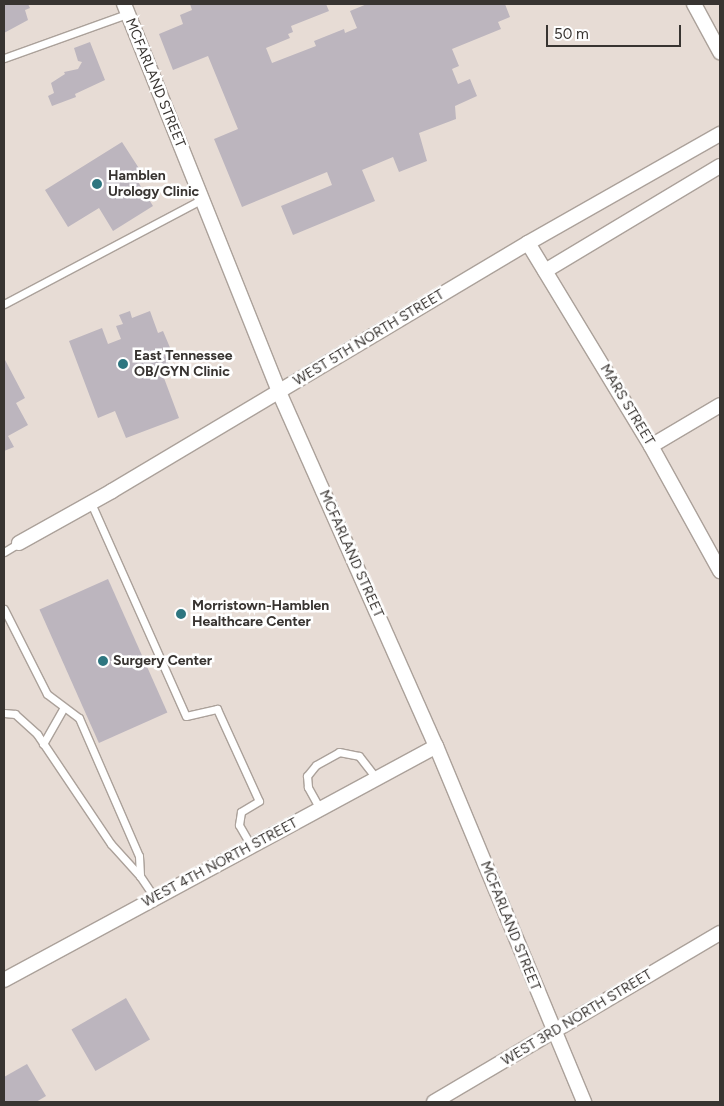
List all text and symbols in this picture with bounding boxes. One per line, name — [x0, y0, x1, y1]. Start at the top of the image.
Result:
scale bar — [549, 15, 684, 47]
street label: MCFARLAND STREET — [121, 16, 189, 150]
text: 50 m — [554, 25, 589, 43]
place label: Hamblen Urology Clinic — [108, 168, 199, 200]
marker: Hamblen Urology Clinic — [90, 177, 104, 191]
street label: WEST 5TH NORTH STREET — [291, 286, 447, 390]
place label: East Tennessee OB/GYN Clinic — [134, 348, 232, 381]
marker: East Tennessee OB/GYN Clinic — [116, 357, 130, 371]
street label: MARS STREET — [596, 361, 658, 449]
street label: MCFARLAND STREET — [315, 488, 387, 620]
place label: Morristown-Hamblen Healthcare Center — [192, 598, 329, 630]
marker: Morristown-Hamblen Healthcare Center — [174, 607, 188, 621]
place label: Surgery Center — [113, 653, 212, 669]
marker: Surgery Center — [97, 655, 109, 667]
street label: WEST 4TH NORTH STREET — [139, 815, 301, 911]
street label: MCFARLAND STREET — [476, 859, 544, 993]
street label: WEST 3RD NORTH STREET — [499, 966, 655, 1070]

